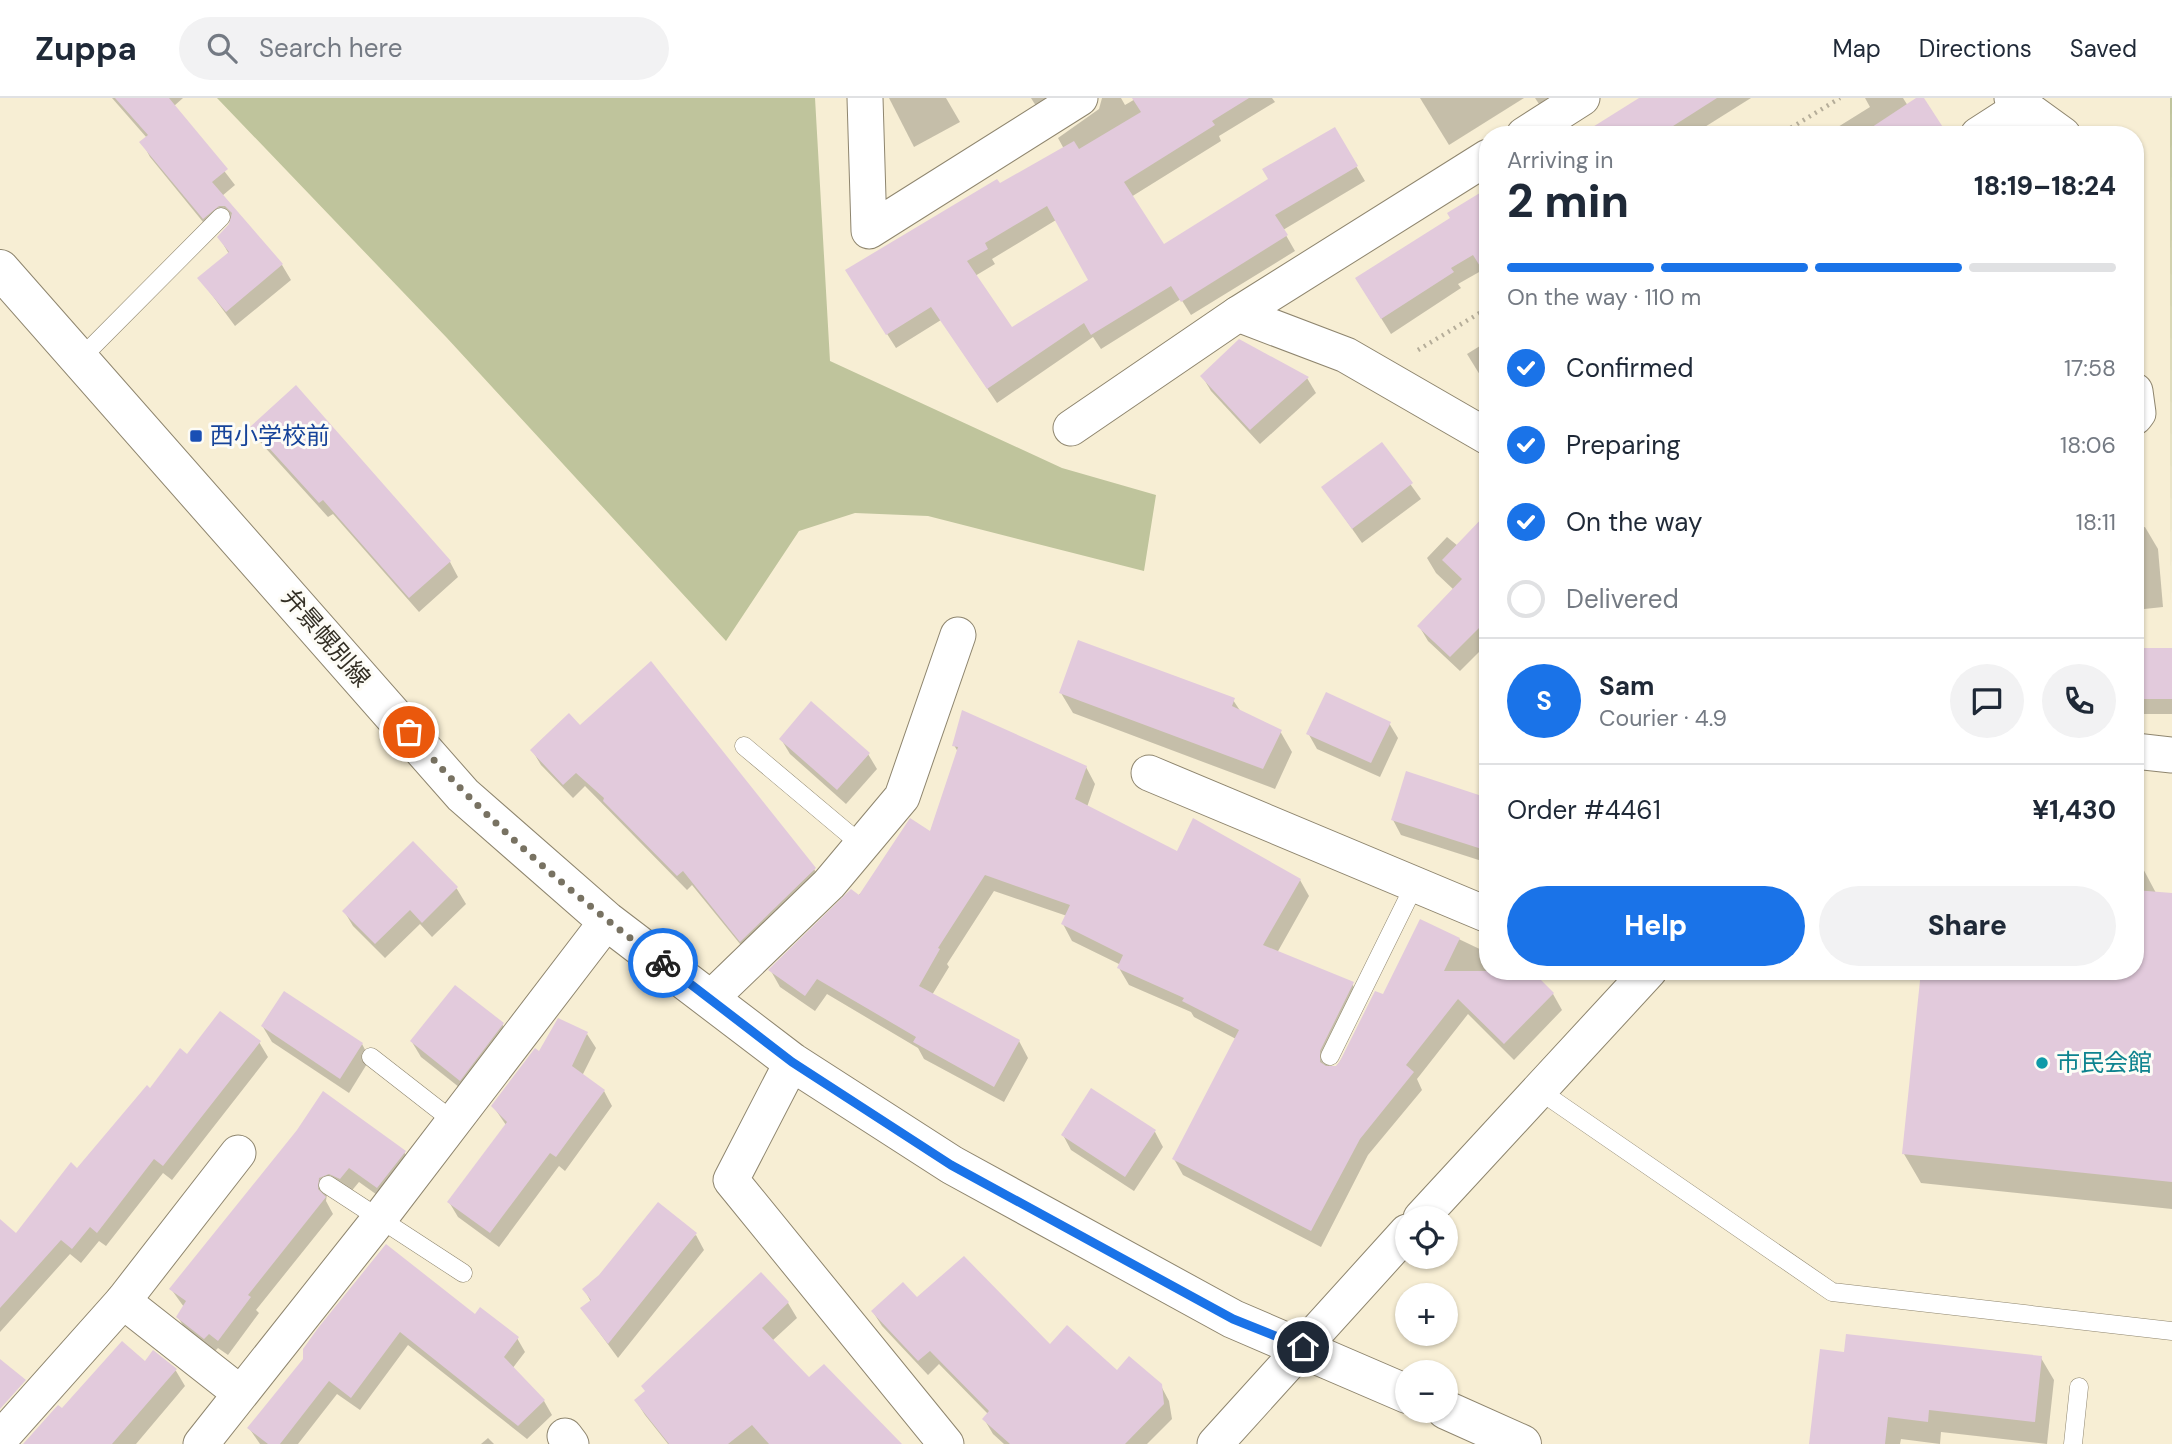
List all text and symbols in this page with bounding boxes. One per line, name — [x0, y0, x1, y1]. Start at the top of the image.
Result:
search box — [179, 17, 669, 80]
text: Zuppa — [35, 27, 137, 70]
icon: search — [203, 29, 241, 67]
text: Search here — [259, 31, 402, 65]
text: Map — [1833, 33, 1881, 64]
text: Directions — [1919, 33, 2032, 64]
text: Saved — [2070, 33, 2137, 64]
text: Arriving in — [1507, 145, 1613, 175]
text: 18:19–18:24 — [1974, 169, 2116, 203]
text: 2 min — [1507, 171, 1629, 231]
text: On the way · 110 m — [1507, 282, 1701, 312]
icon: check — [1507, 349, 1545, 387]
text: Confirmed — [1566, 351, 1693, 385]
text: 17:58 — [2064, 353, 2116, 383]
place label: 西小学校前 — [210, 420, 330, 451]
icon: check — [1507, 426, 1545, 464]
marker: 西小学校前 — [188, 428, 204, 444]
text: Preparing — [1566, 428, 1681, 462]
text: 18:06 — [2060, 430, 2116, 460]
icon: check — [1507, 503, 1545, 541]
text: On the way — [1566, 505, 1702, 539]
text: 18:11 — [2076, 507, 2116, 537]
street label: 弁景幌別線 — [275, 582, 377, 693]
text: Delivered — [1566, 582, 1679, 616]
button: chat — [1950, 664, 2024, 738]
button: phone — [2042, 664, 2116, 738]
text: Sam — [1599, 669, 1654, 703]
text: S — [1536, 684, 1552, 718]
pin — [379, 702, 439, 762]
text: Courier · 4.9 — [1599, 703, 1727, 733]
icon: bag — [390, 713, 428, 751]
text: Order #4461 — [1507, 793, 1661, 827]
text: ¥1,430 — [2032, 793, 2116, 827]
button: Help — [1507, 886, 1805, 966]
button: Share — [1819, 886, 2116, 966]
courier — [628, 928, 698, 998]
icon: bike — [644, 944, 682, 982]
place label: 市民会館 — [2056, 1047, 2152, 1078]
marker: 市民会館 — [2034, 1055, 2050, 1071]
map controls — [1395, 1206, 1458, 1423]
button: locate — [1395, 1206, 1458, 1269]
button: + — [1395, 1283, 1458, 1346]
pin — [1273, 1317, 1333, 1377]
icon: home — [1284, 1328, 1322, 1366]
button: − — [1395, 1360, 1458, 1423]

